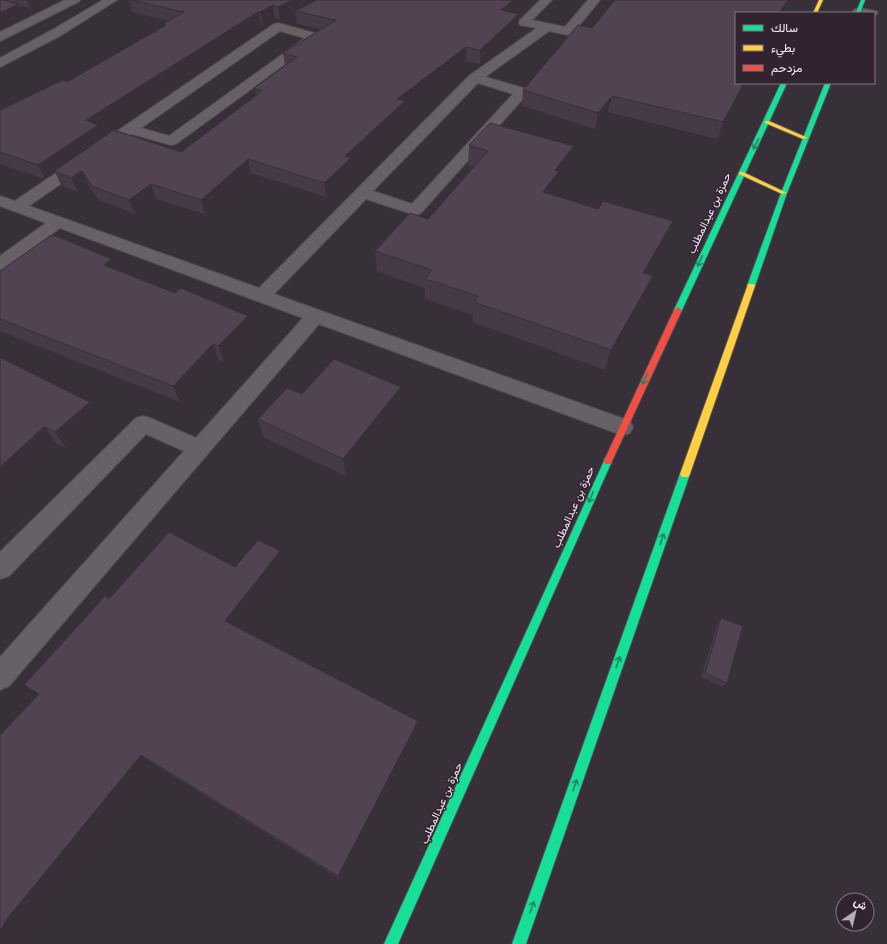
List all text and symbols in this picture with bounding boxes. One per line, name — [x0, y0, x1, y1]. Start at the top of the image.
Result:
legend — [735, 12, 875, 84]
text: سالك — [771, 19, 798, 36]
text: بطيء — [771, 39, 795, 58]
text: مزدحم — [771, 59, 802, 76]
one-way arrow — [752, 138, 759, 150]
street label: حمزة بن عبدالمطلب — [683, 170, 735, 256]
one-way arrow — [696, 255, 703, 267]
one-way arrow — [641, 373, 648, 385]
street label: حمزة بن عبدالمطلب — [548, 464, 598, 550]
one-way arrow — [587, 491, 594, 503]
one-way arrow — [658, 534, 666, 546]
one-way arrow — [615, 656, 623, 668]
street label: حمزة بن عبدالمطلب — [416, 760, 466, 846]
one-way arrow — [572, 778, 579, 791]
north arrow — [835, 892, 875, 932]
text: ش — [851, 893, 871, 914]
one-way arrow — [529, 901, 536, 914]

